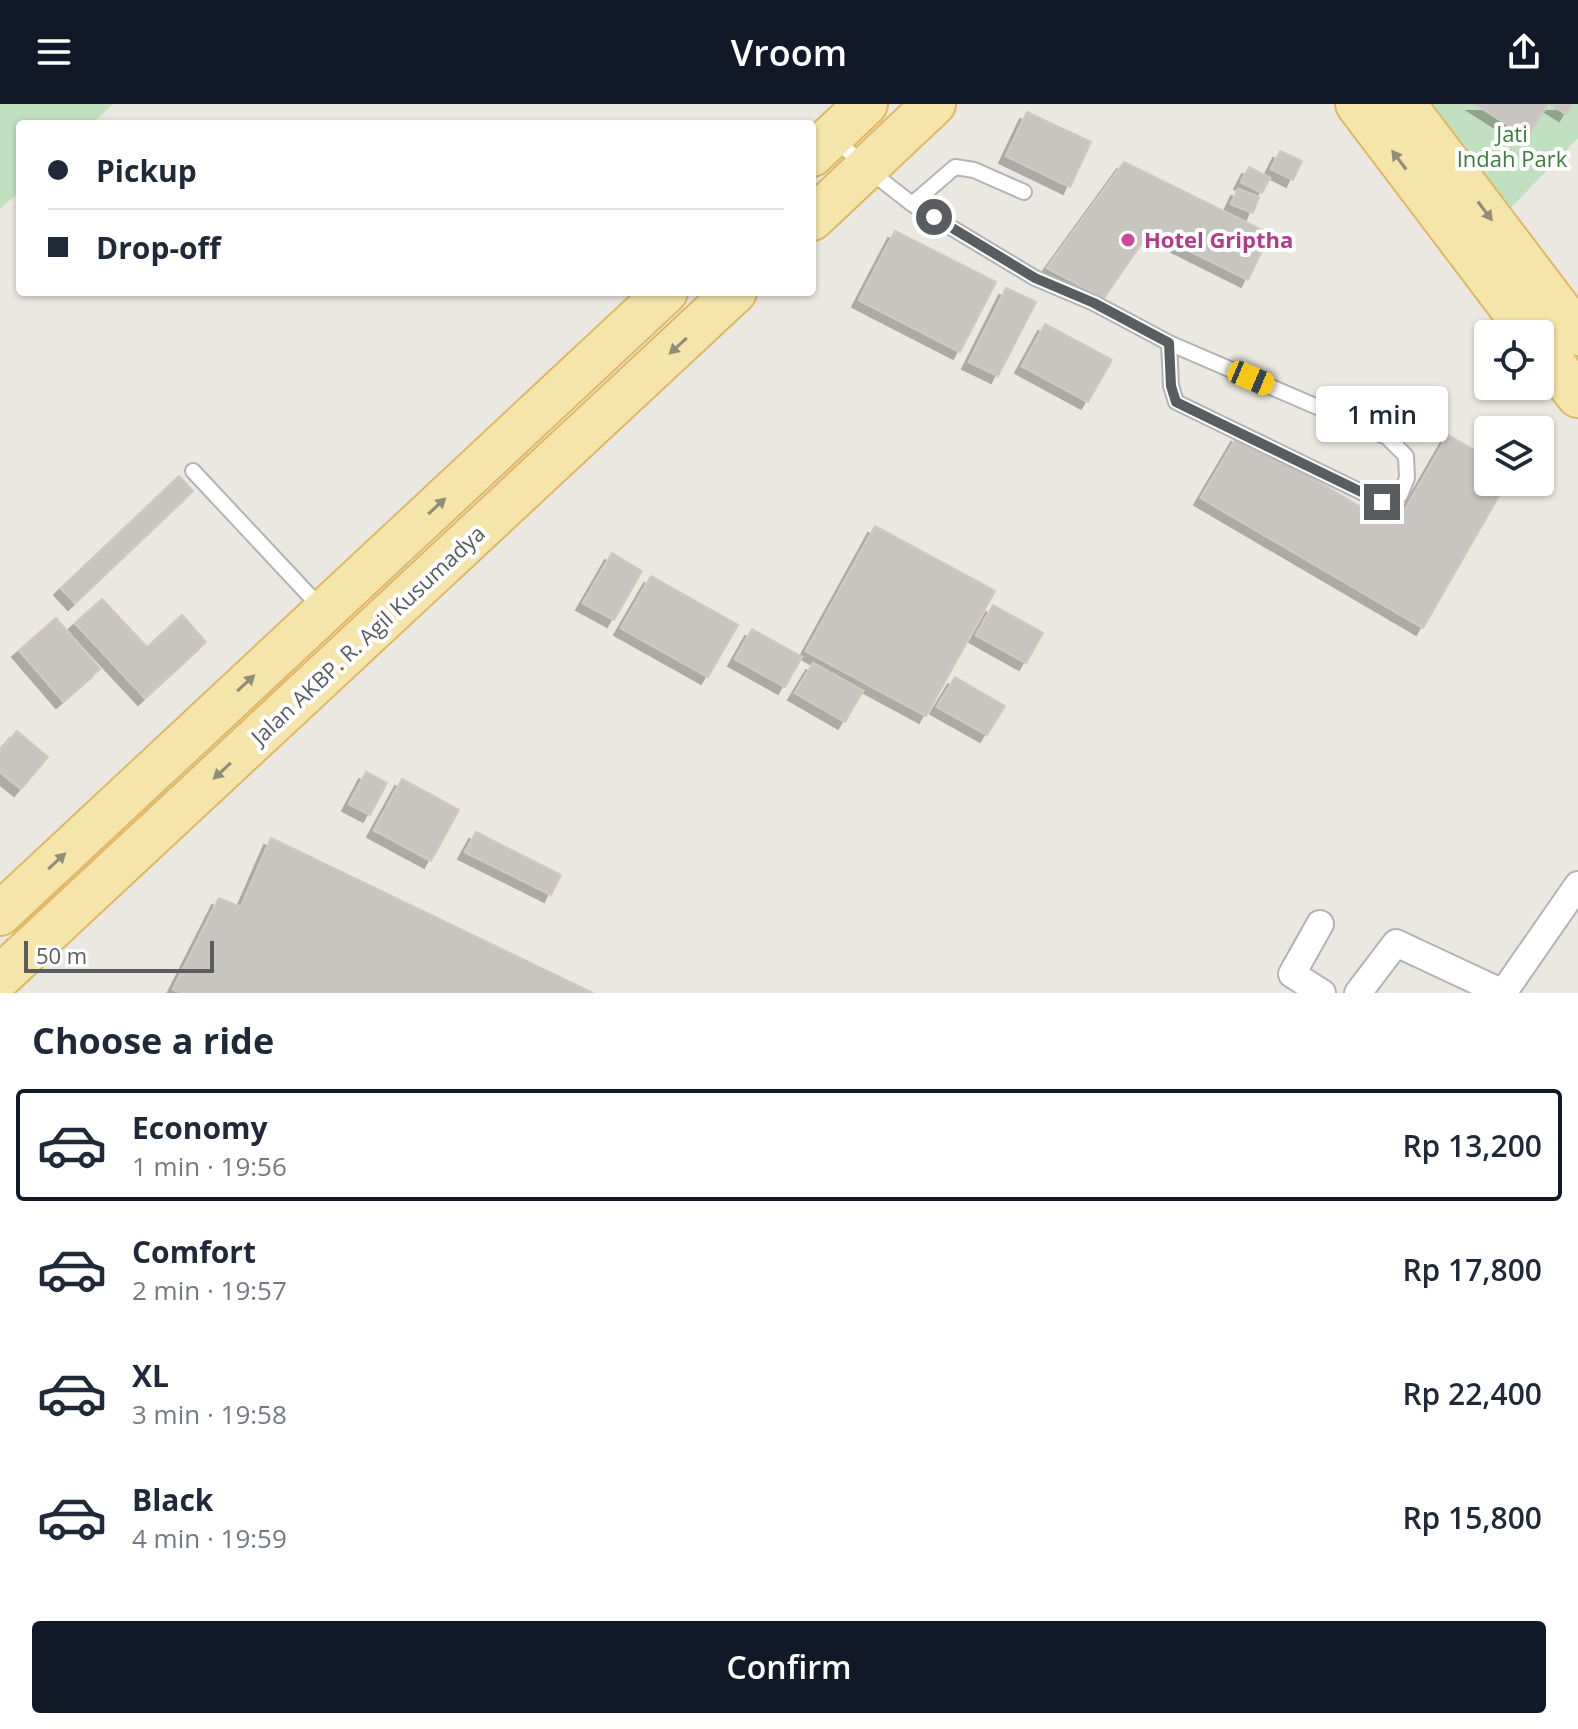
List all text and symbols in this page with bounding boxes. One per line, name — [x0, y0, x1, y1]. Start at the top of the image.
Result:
text: Vroom — [731, 28, 847, 77]
icon: menu — [32, 30, 76, 74]
icon: share — [1502, 30, 1546, 74]
park label: Jati Indah Park — [1457, 118, 1568, 173]
text: Pickup — [96, 150, 197, 191]
one-way arrow — [1392, 150, 1408, 170]
route start — [916, 199, 952, 235]
one-way arrow — [1476, 201, 1492, 221]
place label: Hotel Griptha — [1144, 224, 1293, 254]
text: Drop-off — [96, 227, 221, 268]
marker: Hotel Griptha — [1119, 231, 1137, 249]
map controls — [1474, 320, 1554, 496]
button: locate — [1474, 320, 1554, 400]
one-way arrow — [669, 336, 688, 354]
car — [1224, 358, 1278, 398]
callout: 1 min — [1316, 386, 1448, 442]
text: 1 min — [1347, 396, 1417, 432]
button: layers — [1474, 416, 1554, 496]
route end — [1364, 484, 1400, 520]
one-way arrow — [427, 497, 446, 515]
street label: Jalan AKBP. R. Agil Kusumadya — [242, 518, 491, 752]
one-way arrow — [236, 674, 255, 692]
one-way arrow — [213, 762, 232, 780]
one-way arrow — [47, 852, 66, 870]
scale bar — [24, 937, 214, 973]
text: 50 m — [36, 940, 87, 970]
text: Choose a ride — [32, 1016, 274, 1065]
text: Economy — [132, 1107, 268, 1148]
icon: car — [36, 1109, 108, 1181]
text: Rp 13,200 — [1402, 1125, 1542, 1166]
text: 1 min · 19:56 — [132, 1148, 287, 1184]
text: Comfort — [132, 1231, 256, 1272]
icon: car — [36, 1233, 108, 1305]
text: Rp 17,800 — [1402, 1249, 1542, 1290]
text: 2 min · 19:57 — [132, 1272, 287, 1308]
text: XL — [132, 1355, 169, 1396]
icon: car — [36, 1357, 108, 1429]
text: Rp 22,400 — [1402, 1373, 1542, 1414]
text: 3 min · 19:58 — [132, 1396, 287, 1432]
text: Black — [132, 1479, 213, 1520]
icon: car — [36, 1481, 108, 1553]
text: Rp 15,800 — [1402, 1497, 1542, 1538]
text: 4 min · 19:59 — [132, 1520, 287, 1556]
button: Confirm — [32, 1621, 1546, 1713]

